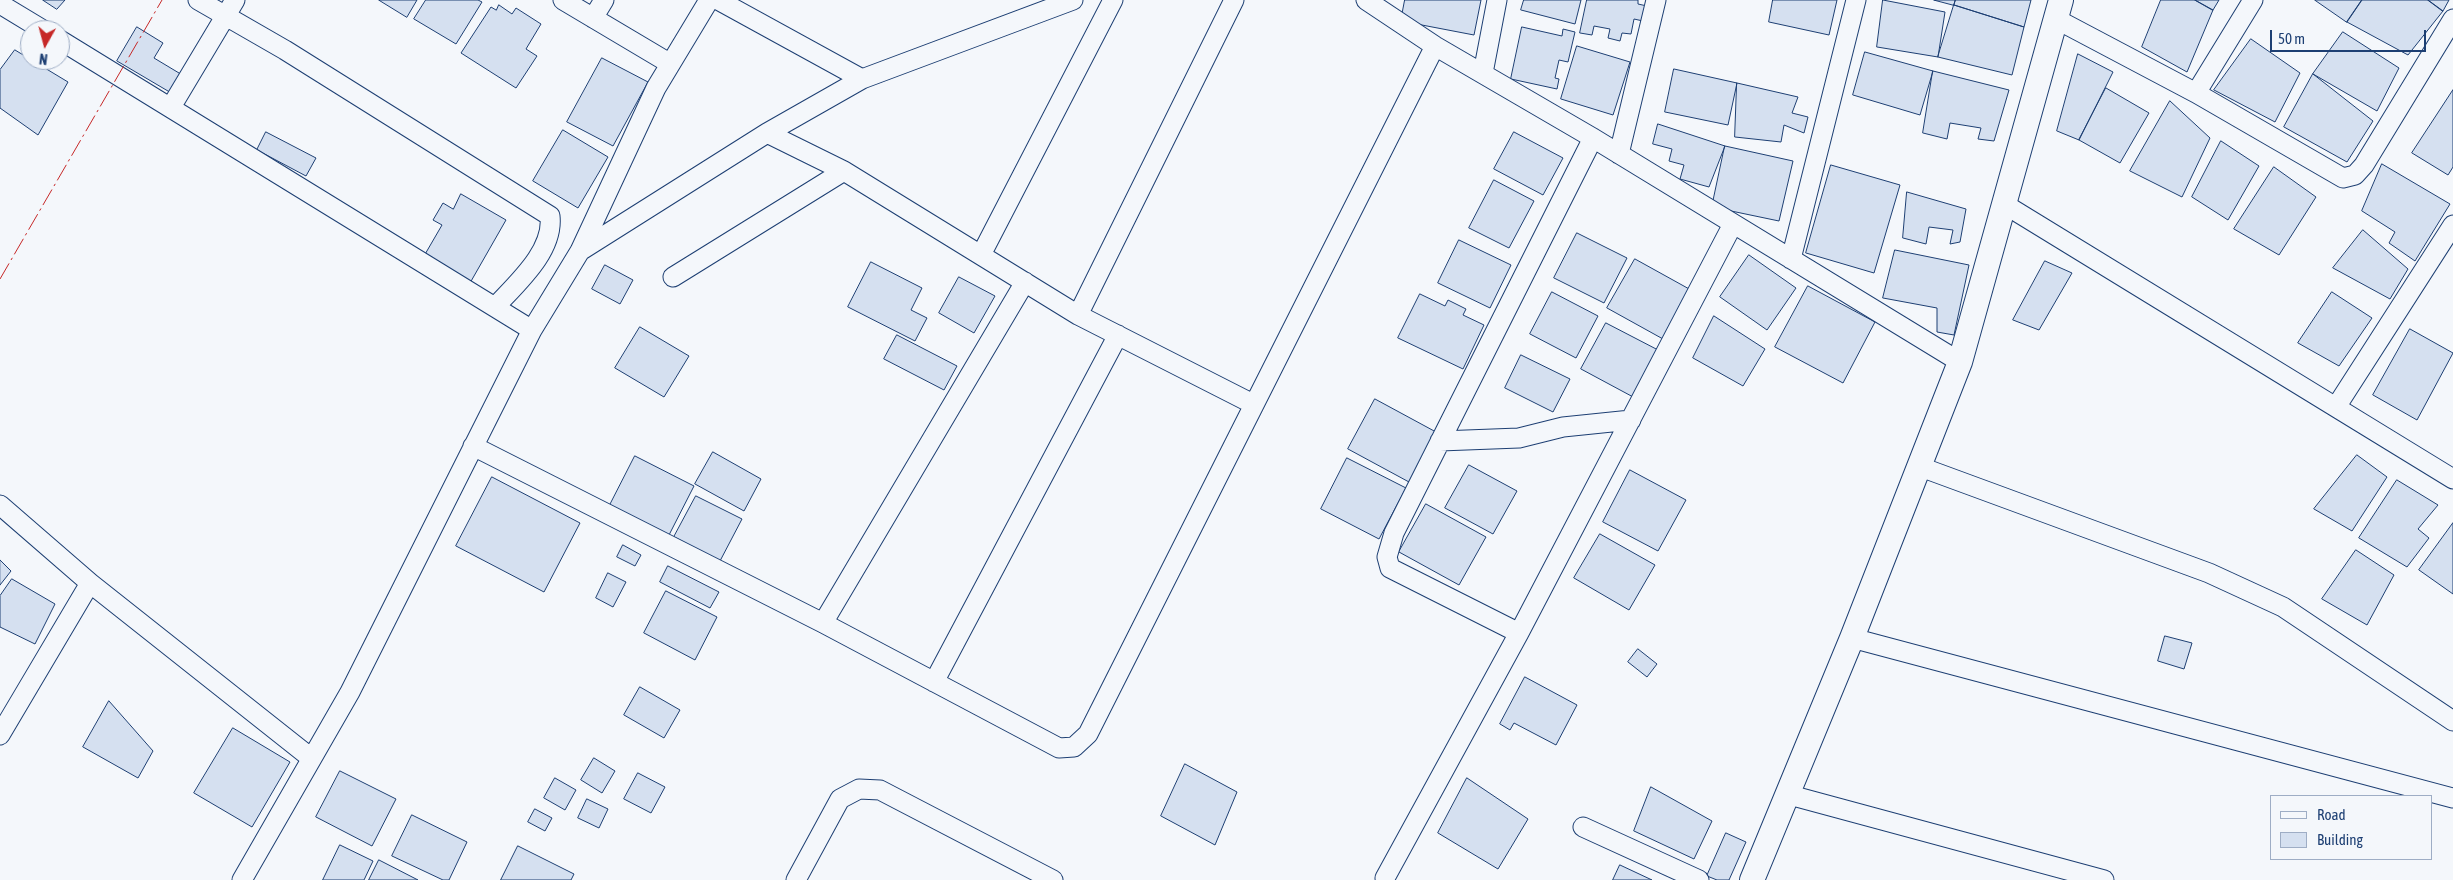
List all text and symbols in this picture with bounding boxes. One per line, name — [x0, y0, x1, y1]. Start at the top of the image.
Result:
north arrow — [20, 20, 70, 70]
scale bar — [2273, 20, 2429, 52]
text: 50 m — [2278, 30, 2305, 47]
text: N — [38, 50, 48, 67]
legend — [2270, 795, 2433, 860]
text: Road — [2317, 806, 2346, 823]
text: Building — [2317, 831, 2363, 848]

